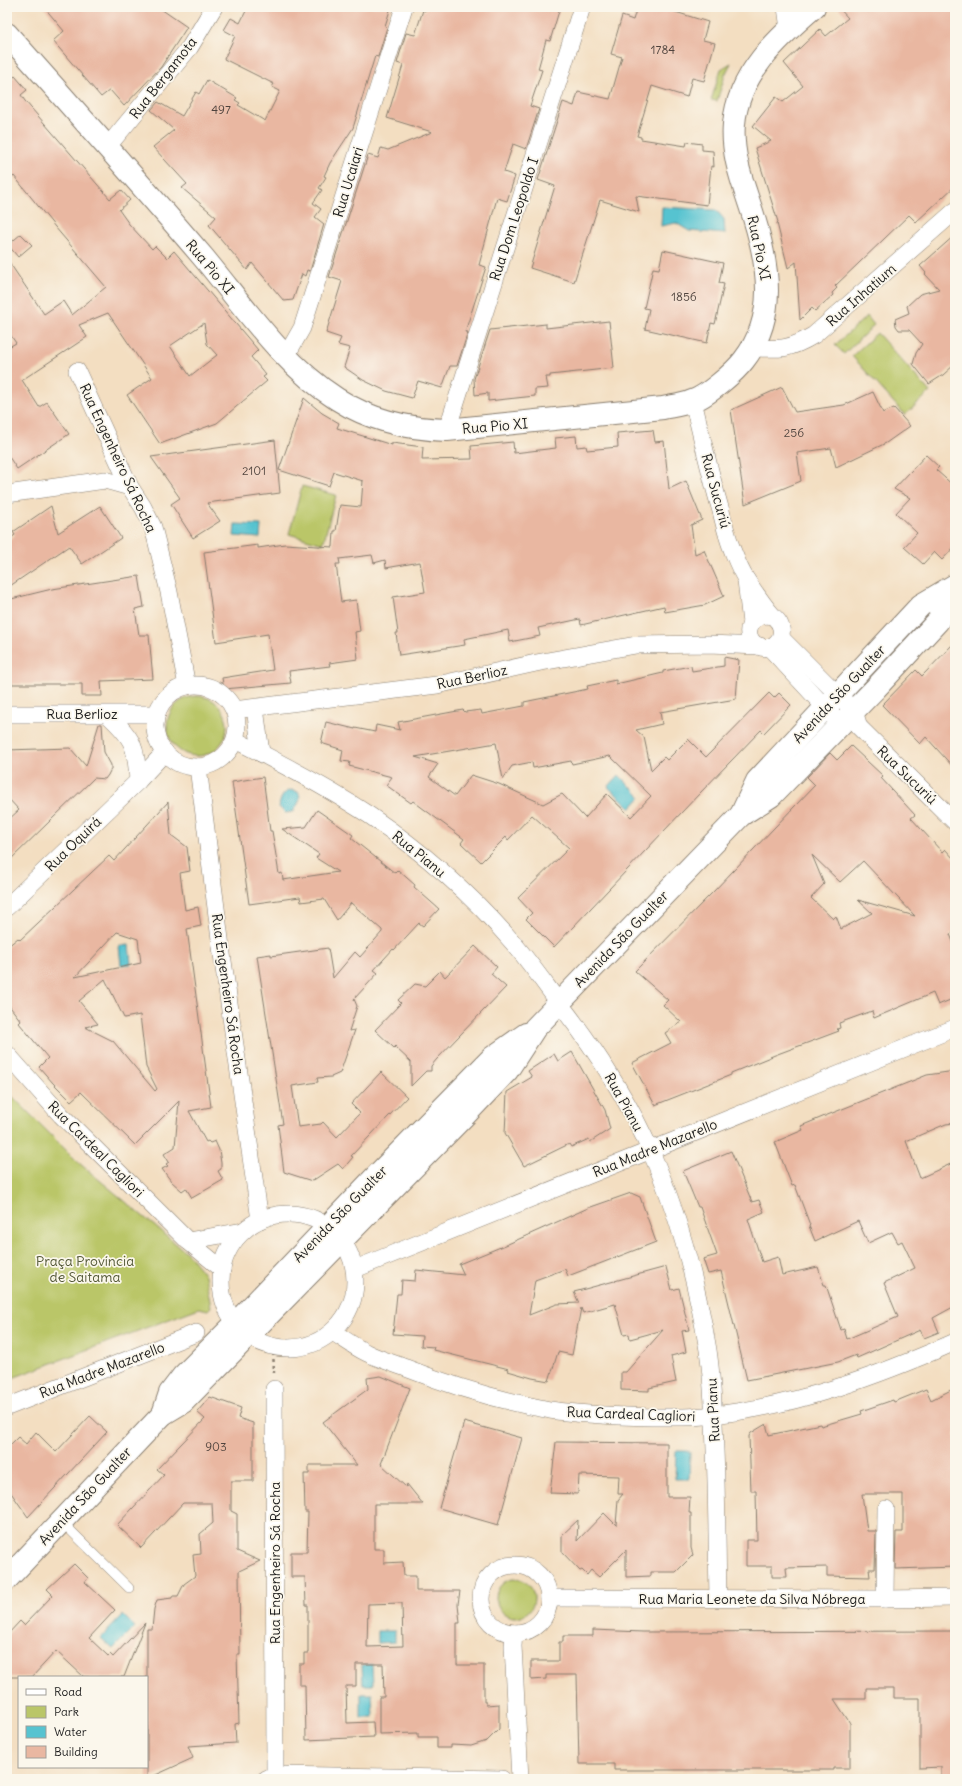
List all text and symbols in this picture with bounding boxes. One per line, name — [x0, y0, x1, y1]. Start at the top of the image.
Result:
street label: Rua Bergamota — [125, 33, 201, 123]
house number: 1784 — [651, 42, 675, 57]
house number: 497 — [211, 102, 231, 117]
street label: Rua Ucaiari — [329, 145, 367, 219]
street label: Rua Dom Leopoldo I — [486, 155, 542, 283]
street label: Rua Pio XI — [743, 214, 775, 282]
street label: Rua Pio XI — [182, 236, 238, 298]
street label: Rua Inhatium — [822, 260, 900, 330]
house number: 1856 — [671, 289, 697, 304]
street label: Rua Engenheiro Sá Rocha — [76, 381, 160, 535]
street label: Rua Pio XI — [461, 414, 529, 438]
house number: 256 — [784, 425, 804, 440]
street label: Rua Sucuriú — [697, 452, 735, 530]
house number: 2101 — [242, 463, 266, 478]
street label: Avenida São Gualter — [789, 641, 889, 747]
street label: Rua Berlioz — [435, 661, 509, 693]
street label: Rua Berlioz — [46, 705, 118, 723]
street label: Rua Sucuriú — [873, 742, 941, 808]
street label: Rua Oquirá — [41, 813, 105, 875]
street label: Rua Pianu — [388, 827, 450, 881]
street label: Avenida São Gualter — [570, 886, 672, 991]
street label: Rua Engenheiro Sá Rocha — [208, 912, 248, 1076]
street label: Rua Pianu — [601, 1070, 647, 1134]
street label: Rua Cardeal Cagliori — [44, 1097, 148, 1201]
street label: Rua Madre Mazarello — [590, 1115, 720, 1181]
street label: Avenida São Gualter — [289, 1161, 391, 1266]
park label: Praça Província de Saitama — [36, 1252, 134, 1286]
street label: Rua Madre Mazarello — [37, 1338, 167, 1402]
street label: Rua Pianu — [702, 1378, 724, 1442]
street label: Rua Cardeal Cagliori — [566, 1403, 696, 1425]
house number: 903 — [205, 1439, 227, 1454]
street label: Avenida São Gualter — [35, 1443, 135, 1549]
street label: Rua Engenheiro Sá Rocha — [266, 1482, 284, 1644]
street label: Rua Maria Leonete da Silva Nóbrega — [639, 1590, 865, 1608]
legend — [18, 1676, 148, 1768]
text: Road — [54, 1684, 82, 1699]
text: Park — [54, 1704, 79, 1719]
text: Water — [54, 1724, 87, 1739]
text: Building — [54, 1744, 98, 1759]

